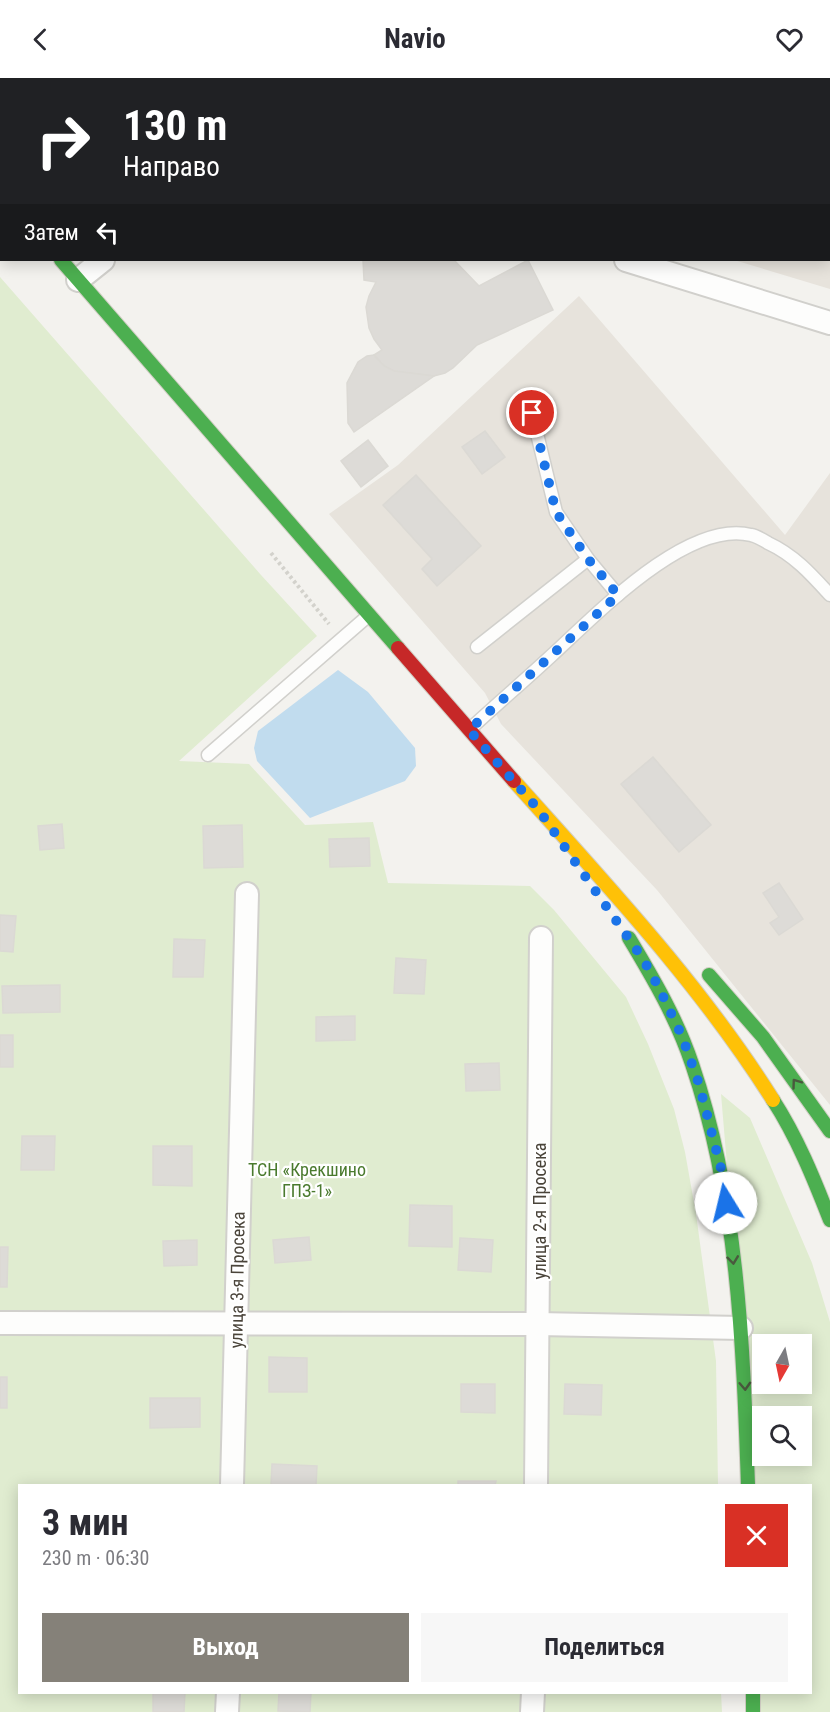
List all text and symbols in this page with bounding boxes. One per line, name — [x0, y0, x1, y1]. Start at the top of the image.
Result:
icon: back — [24, 23, 57, 56]
text: Navio — [384, 23, 446, 55]
icon: heart — [773, 23, 806, 56]
text: 130 m — [123, 101, 228, 150]
icon: right — [24, 102, 102, 180]
text: Направо — [123, 151, 220, 183]
icon: left — [91, 216, 124, 249]
text: Затем — [24, 220, 79, 245]
pin — [506, 387, 557, 438]
icon: arrive — [515, 396, 548, 429]
one-way arrow — [792, 1079, 803, 1090]
street label: улица 2-я Просека — [529, 1143, 550, 1279]
park label: ТСН «Крекшино ГПЗ-1» — [248, 1159, 366, 1201]
position arrow — [694, 1171, 758, 1235]
street label: улица 3-я Просека — [225, 1211, 249, 1349]
one-way arrow — [727, 1255, 739, 1264]
north arrow — [752, 1334, 812, 1394]
map controls — [752, 1334, 812, 1466]
one-way arrow — [738, 1382, 751, 1391]
button: search — [752, 1406, 812, 1466]
text: 3 мин — [42, 1502, 128, 1544]
button: close — [725, 1504, 788, 1567]
text: 230 m · 06:30 — [42, 1546, 149, 1570]
button: Выход — [42, 1613, 409, 1682]
button: Поделиться — [421, 1613, 788, 1682]

